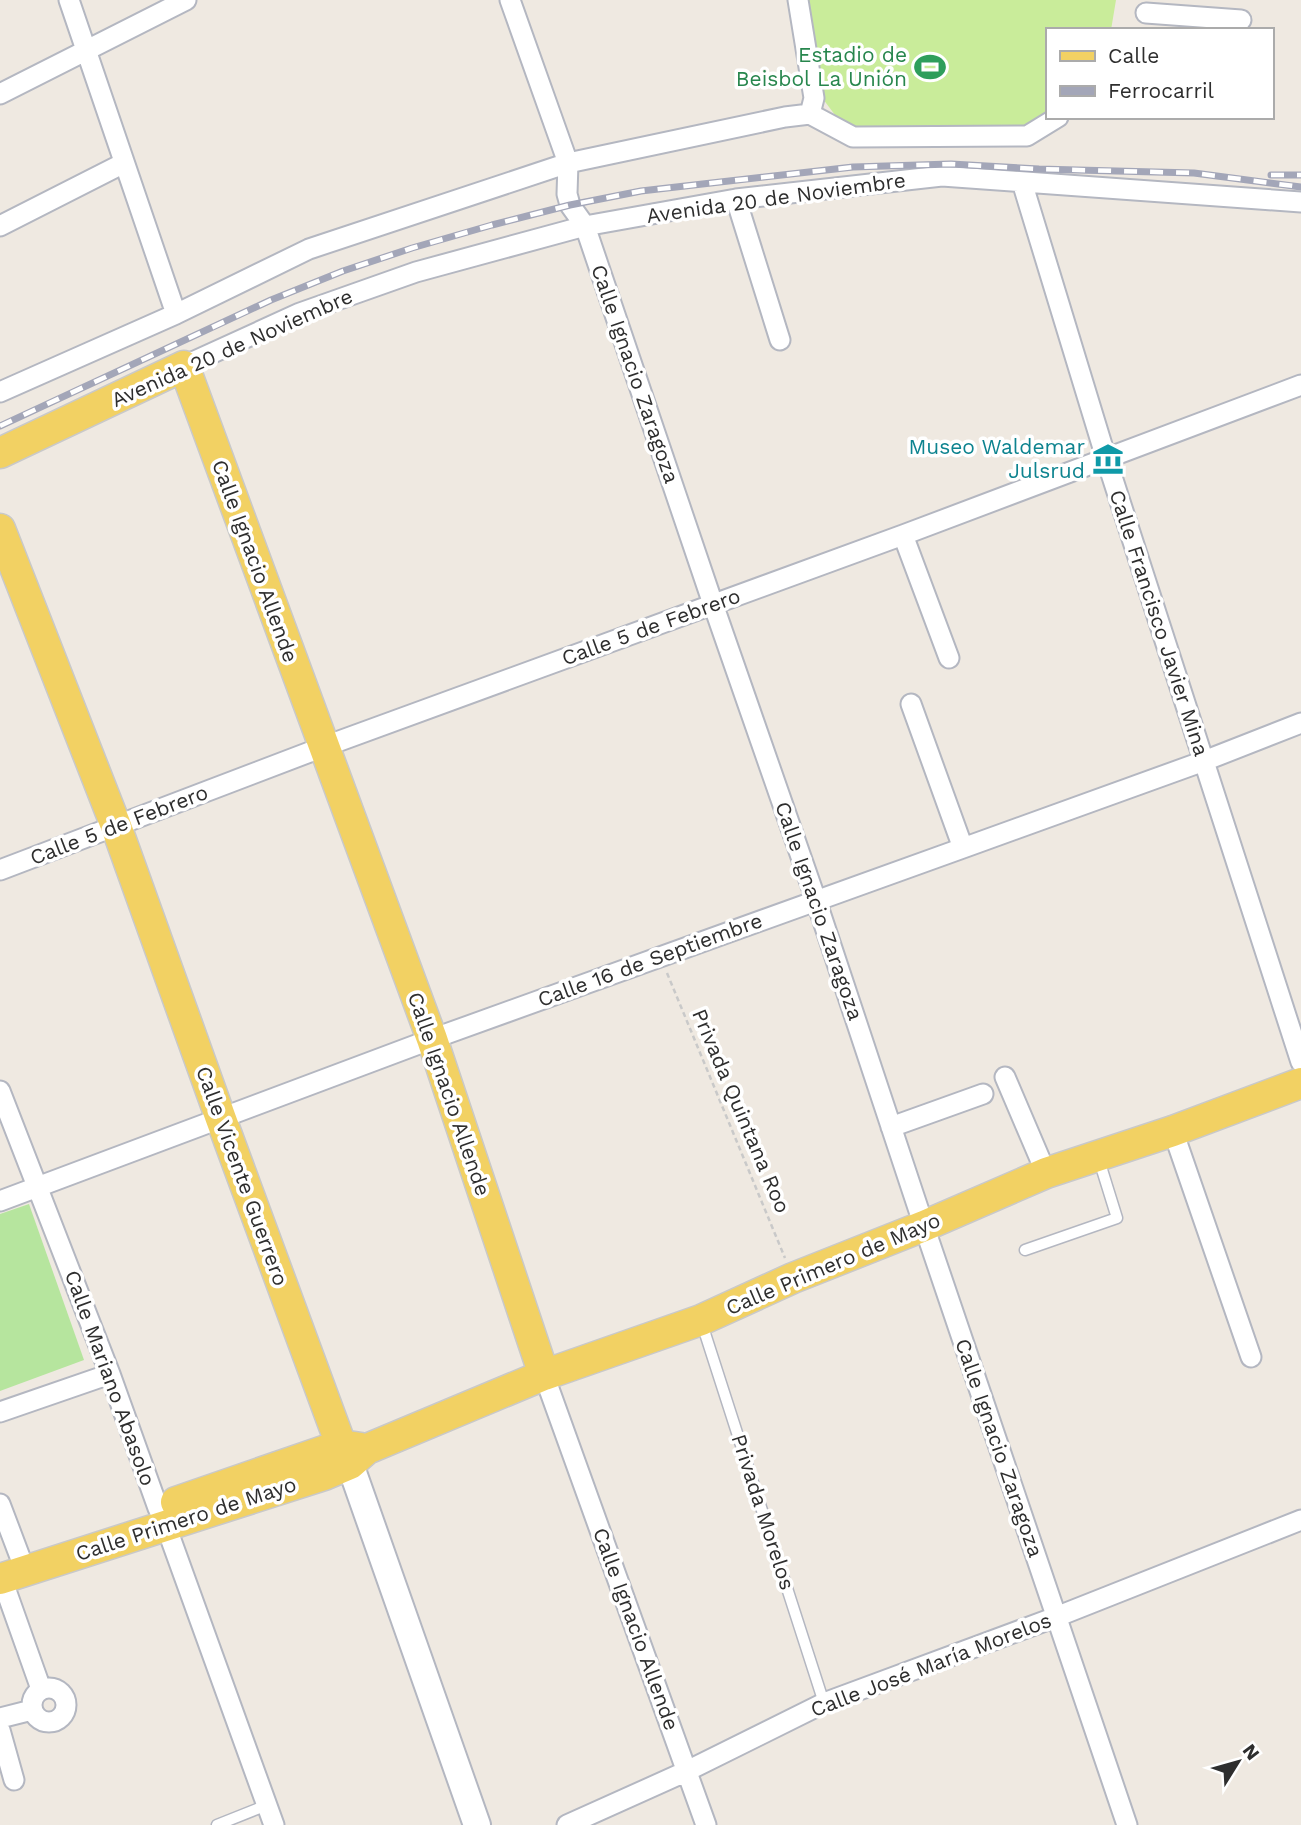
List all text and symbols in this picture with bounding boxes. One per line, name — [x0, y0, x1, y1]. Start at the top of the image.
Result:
legend — [1046, 28, 1273, 119]
place label: Estadio de Beisbol La Unión — [736, 42, 907, 91]
text: Calle — [1108, 43, 1159, 68]
sports icon: Estadio de Beisbol La Unión — [913, 50, 947, 84]
text: Ferrocarril — [1108, 78, 1215, 103]
street label: Avenida 20 de Noviembre — [645, 167, 907, 228]
street label: Calle Ignacio Zaragoza — [586, 261, 685, 487]
street label: Avenida 20 de Noviembre — [107, 283, 356, 412]
place label: Museo Waldemar Julsrud — [908, 434, 1085, 483]
museum icon: Museo Waldemar Julsrud — [1091, 442, 1125, 476]
street label: Calle Ignacio Allende — [207, 456, 304, 666]
street label: Calle Francisco Javier Mina — [1105, 487, 1214, 759]
street label: Calle 5 de Febrero — [558, 583, 744, 670]
street label: Calle 5 de Febrero — [26, 779, 211, 870]
street label: Calle Ignacio Zaragoza — [770, 798, 869, 1024]
street label: Calle 16 de Septiembre — [534, 907, 766, 1012]
street label: Calle Ignacio Allende — [403, 989, 496, 1199]
street label: Privada Quintana Roo — [687, 1005, 796, 1217]
street label: Calle Vicente Guerrero — [191, 1063, 294, 1289]
street label: Calle Primero de Mayo — [722, 1207, 944, 1320]
street label: Calle Mariano Abasolo — [60, 1267, 161, 1489]
street label: Calle Ignacio Zaragoza — [950, 1335, 1049, 1561]
street label: Privada Morelos — [727, 1431, 800, 1593]
street label: Calle Primero de Mayo — [72, 1471, 299, 1566]
street label: Calle Ignacio Allende — [588, 1524, 685, 1734]
street label: Calle José María Morelos — [807, 1607, 1055, 1722]
north arrow — [1203, 1727, 1273, 1797]
text: N — [1238, 1740, 1265, 1765]

